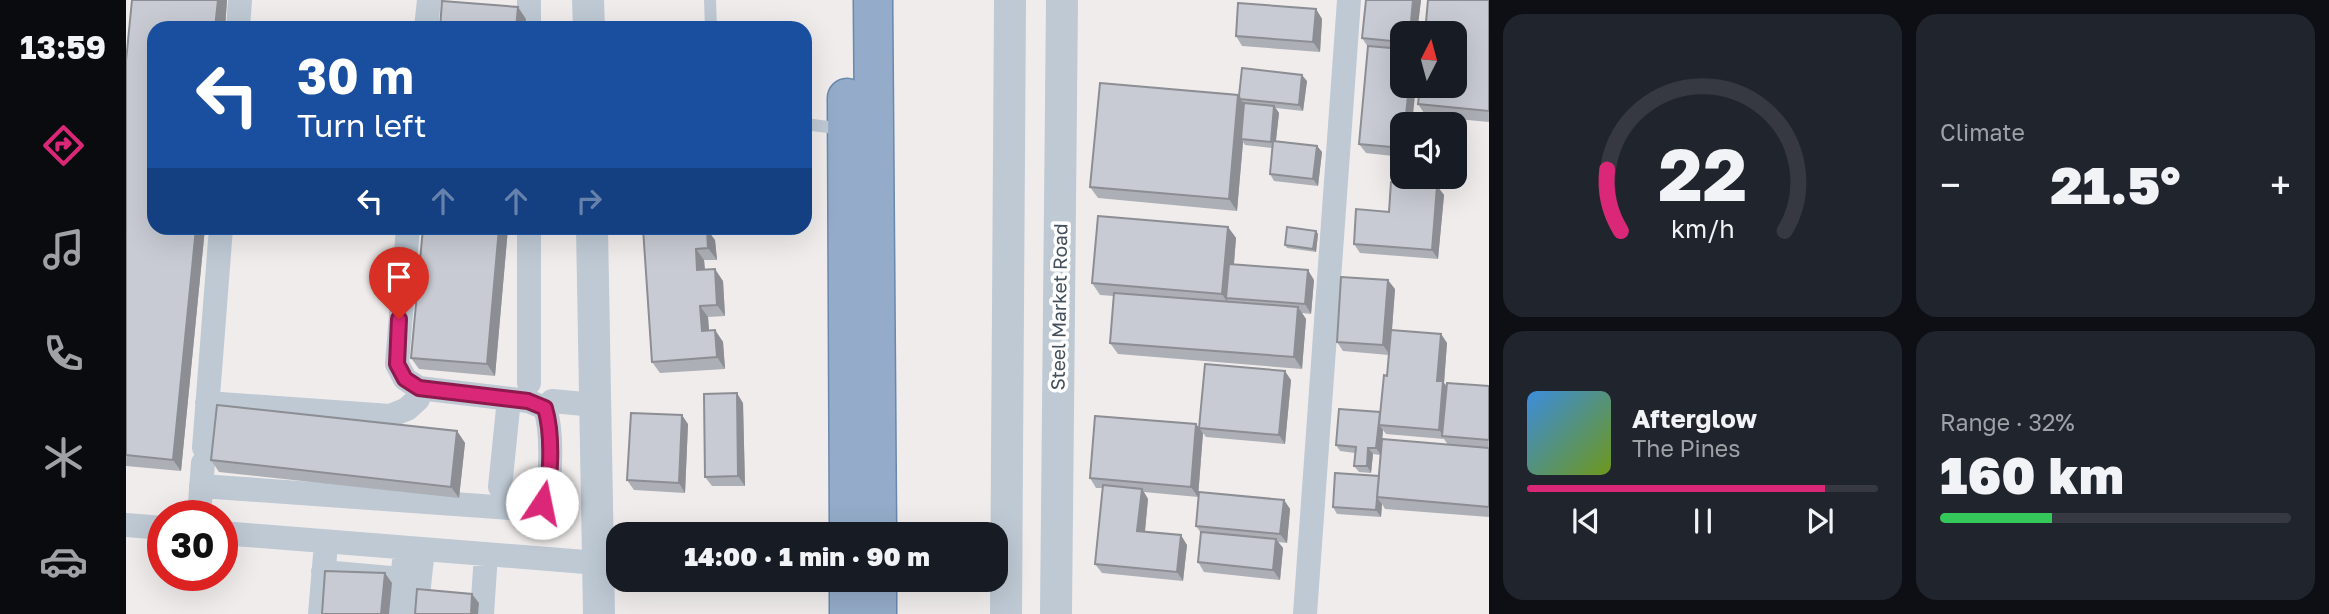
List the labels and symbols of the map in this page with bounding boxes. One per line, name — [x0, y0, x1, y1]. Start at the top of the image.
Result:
north arrow — [1390, 21, 1466, 98]
street label: Steel Market Road — [1046, 223, 1071, 391]
pin — [369, 247, 429, 319]
position arrow — [505, 466, 579, 540]
speed limit sign: 30 — [147, 500, 238, 591]

